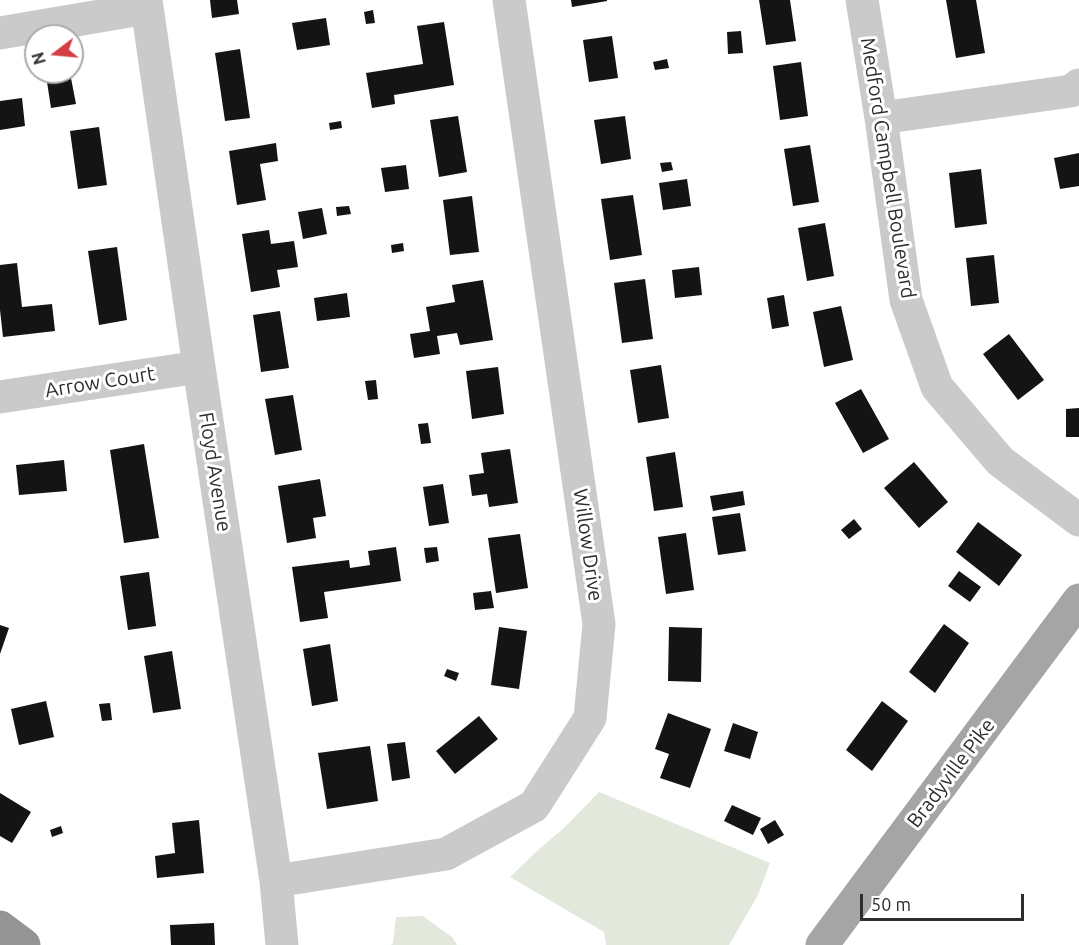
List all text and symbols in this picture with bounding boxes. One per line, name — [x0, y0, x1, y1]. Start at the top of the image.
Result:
north arrow — [24, 24, 84, 84]
street label: Medford Campbell Boulevard — [856, 36, 920, 300]
text: N — [28, 50, 49, 67]
street label: Arrow Court — [43, 361, 157, 403]
street label: Floyd Avenue — [194, 411, 236, 533]
street label: Willow Drive — [568, 487, 608, 603]
street label: Bradyville Pike — [902, 714, 1000, 832]
scale bar — [863, 882, 1026, 920]
text: 50 m — [871, 894, 911, 914]

